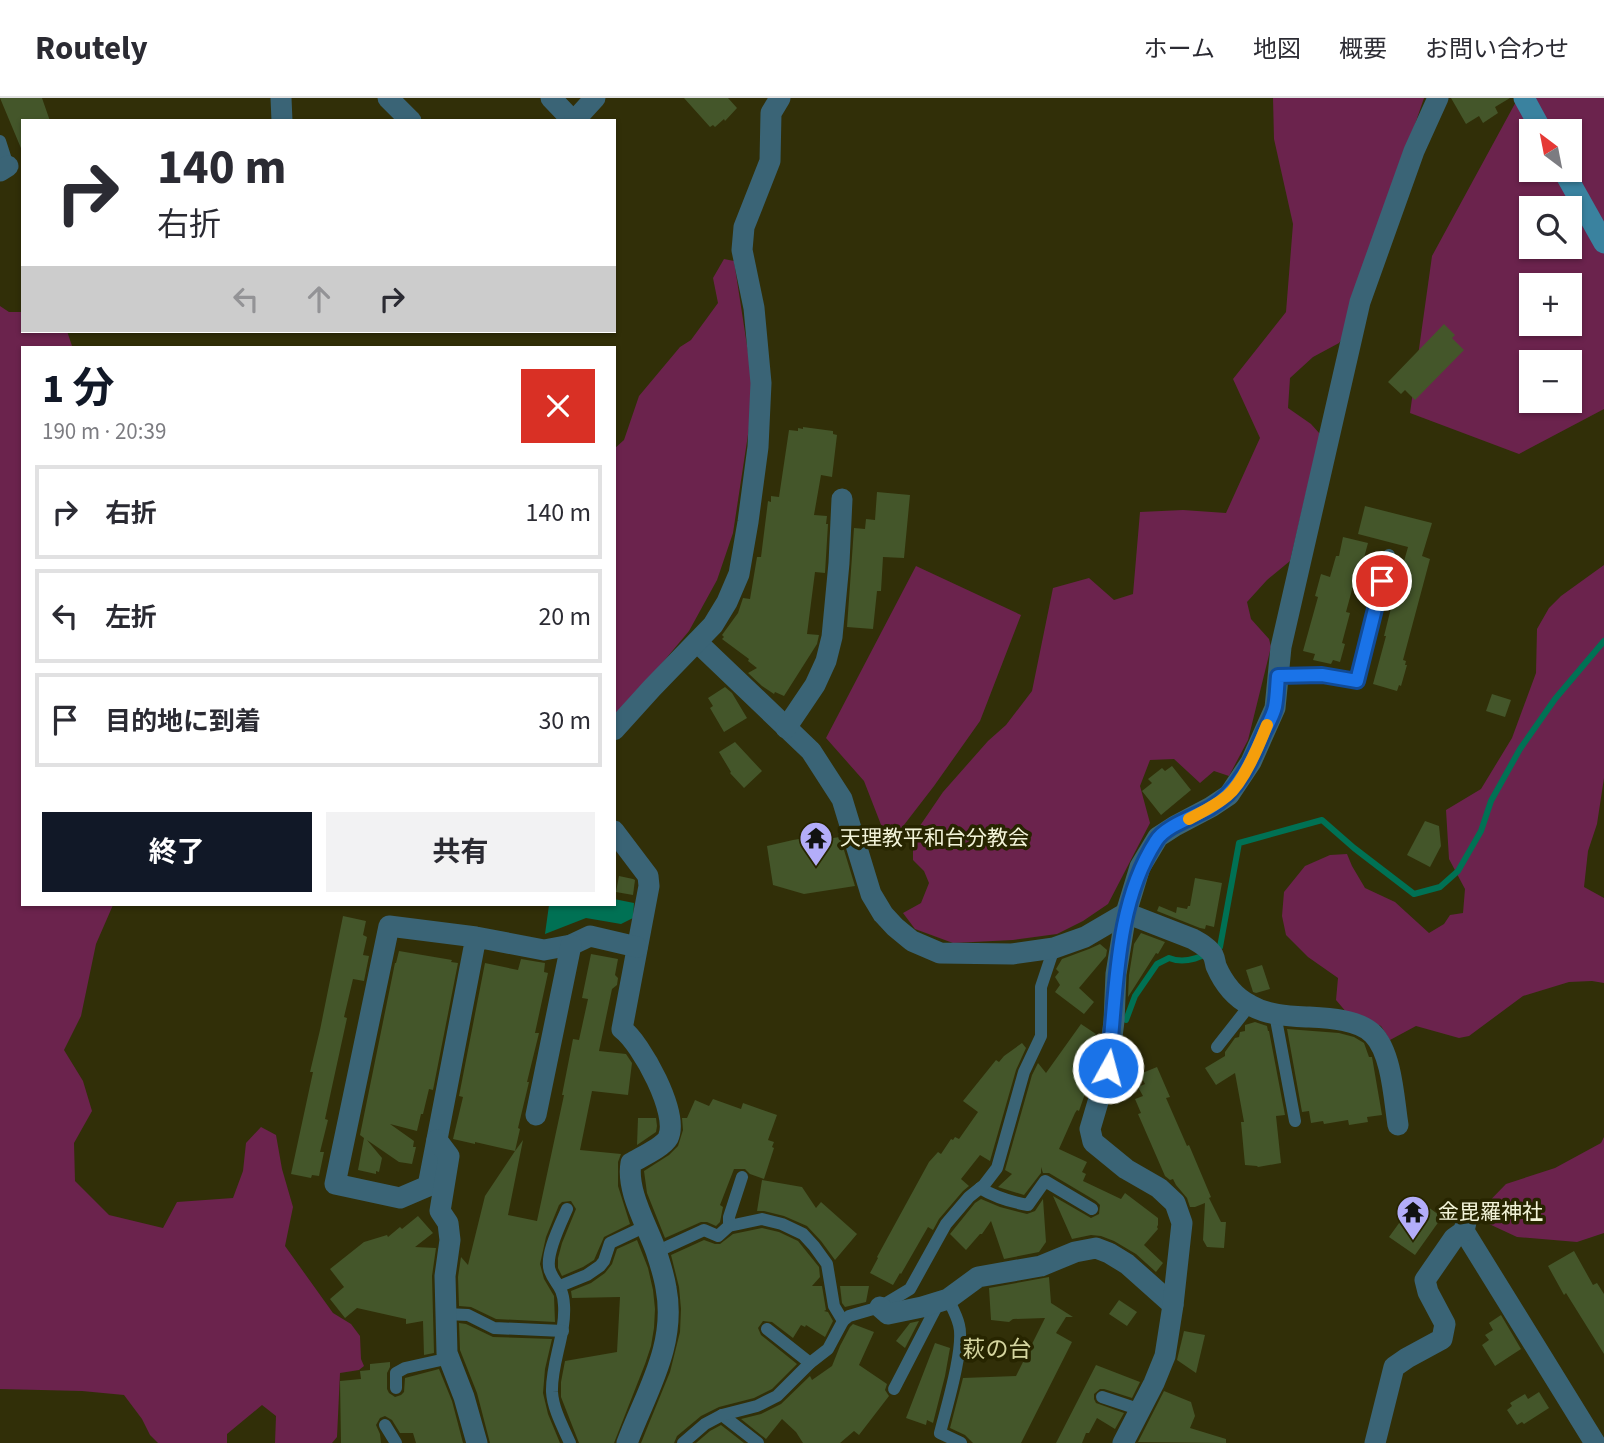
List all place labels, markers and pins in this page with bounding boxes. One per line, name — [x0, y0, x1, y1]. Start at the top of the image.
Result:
pin — [1352, 551, 1412, 611]
temple icon: 天理教平和台分教会 — [797, 819, 835, 868]
place label: 天理教平和台分教会 — [840, 823, 1029, 853]
temple icon: 金毘羅神社 — [1394, 1193, 1432, 1242]
place label: 金毘羅神社 — [1438, 1197, 1543, 1227]

